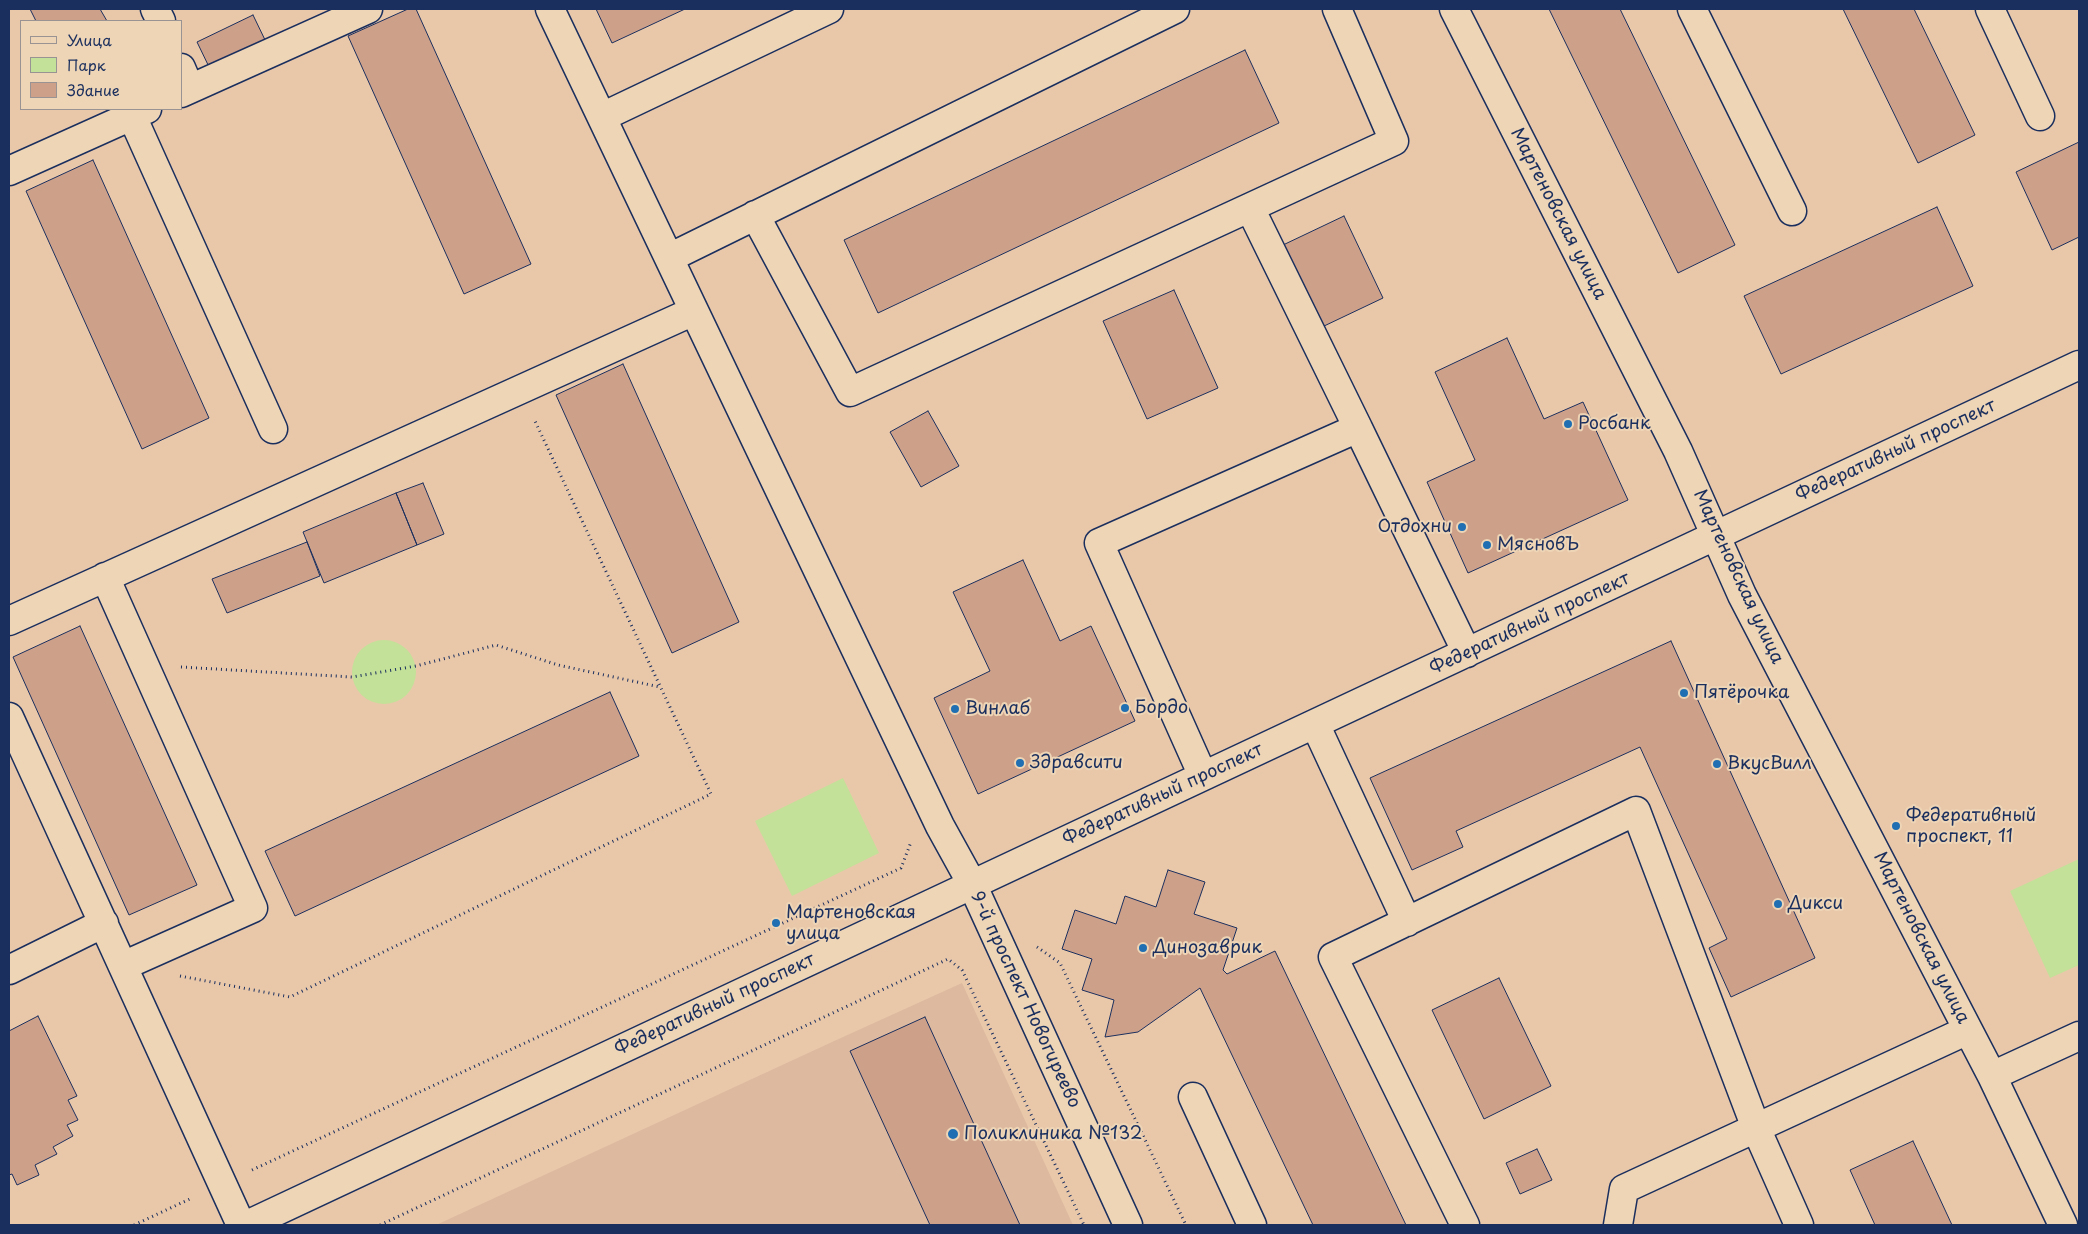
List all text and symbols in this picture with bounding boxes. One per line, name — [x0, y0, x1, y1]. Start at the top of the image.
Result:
legend — [20, 20, 182, 110]
text: Улица — [67, 28, 112, 51]
text: Парк — [67, 53, 106, 76]
text: Здание — [67, 78, 120, 101]
street label: Мартеновская улица — [1505, 125, 1611, 303]
street label: Федеративный проспект — [1793, 395, 1999, 507]
place label: Росбанк — [1578, 413, 1651, 435]
marker: Росбанк — [1562, 418, 1574, 430]
street label: Мартеновская улица — [1688, 486, 1788, 668]
place label: Отдохни — [1377, 516, 1452, 538]
marker: Отдохни — [1456, 521, 1468, 533]
place label: МясновЪ — [1497, 534, 1579, 556]
marker: МясновЪ — [1481, 539, 1493, 551]
street label: Федеративный проспект — [1427, 568, 1633, 680]
place label: Пятёрочка — [1694, 682, 1789, 704]
marker: Пятёрочка — [1678, 687, 1690, 699]
place label: Бордо — [1135, 697, 1188, 719]
place label: Винлаб — [965, 698, 1030, 720]
marker: Бордо — [1119, 702, 1131, 714]
marker: Винлаб — [949, 703, 961, 715]
street label: Федеративный проспект — [1060, 739, 1266, 851]
place label: Здравсити — [1030, 752, 1123, 774]
place label: ВкусВилл — [1727, 753, 1812, 775]
marker: Здравсити — [1014, 757, 1026, 769]
marker: ВкусВилл — [1711, 758, 1723, 770]
place label: Федеративный проспект, 11 — [1906, 805, 2036, 848]
marker: Федеративный проспект, 11 — [1890, 820, 1902, 832]
street label: Мартеновская улица — [1868, 849, 1974, 1027]
street label: 9-й проспект Новогиреево — [965, 888, 1085, 1112]
place label: Дикси — [1788, 893, 1843, 915]
marker: Дикси — [1772, 898, 1784, 910]
place label: Мартеновская улица — [786, 902, 916, 944]
marker: Мартеновская улица — [770, 917, 782, 929]
place label: Динозаврик — [1153, 937, 1262, 959]
marker: Динозаврик — [1137, 942, 1149, 954]
street label: Федеративный проспект — [612, 949, 818, 1061]
place label: Поликлиника №132 — [964, 1123, 1142, 1145]
marker: Поликлиника №132 — [946, 1127, 960, 1141]

